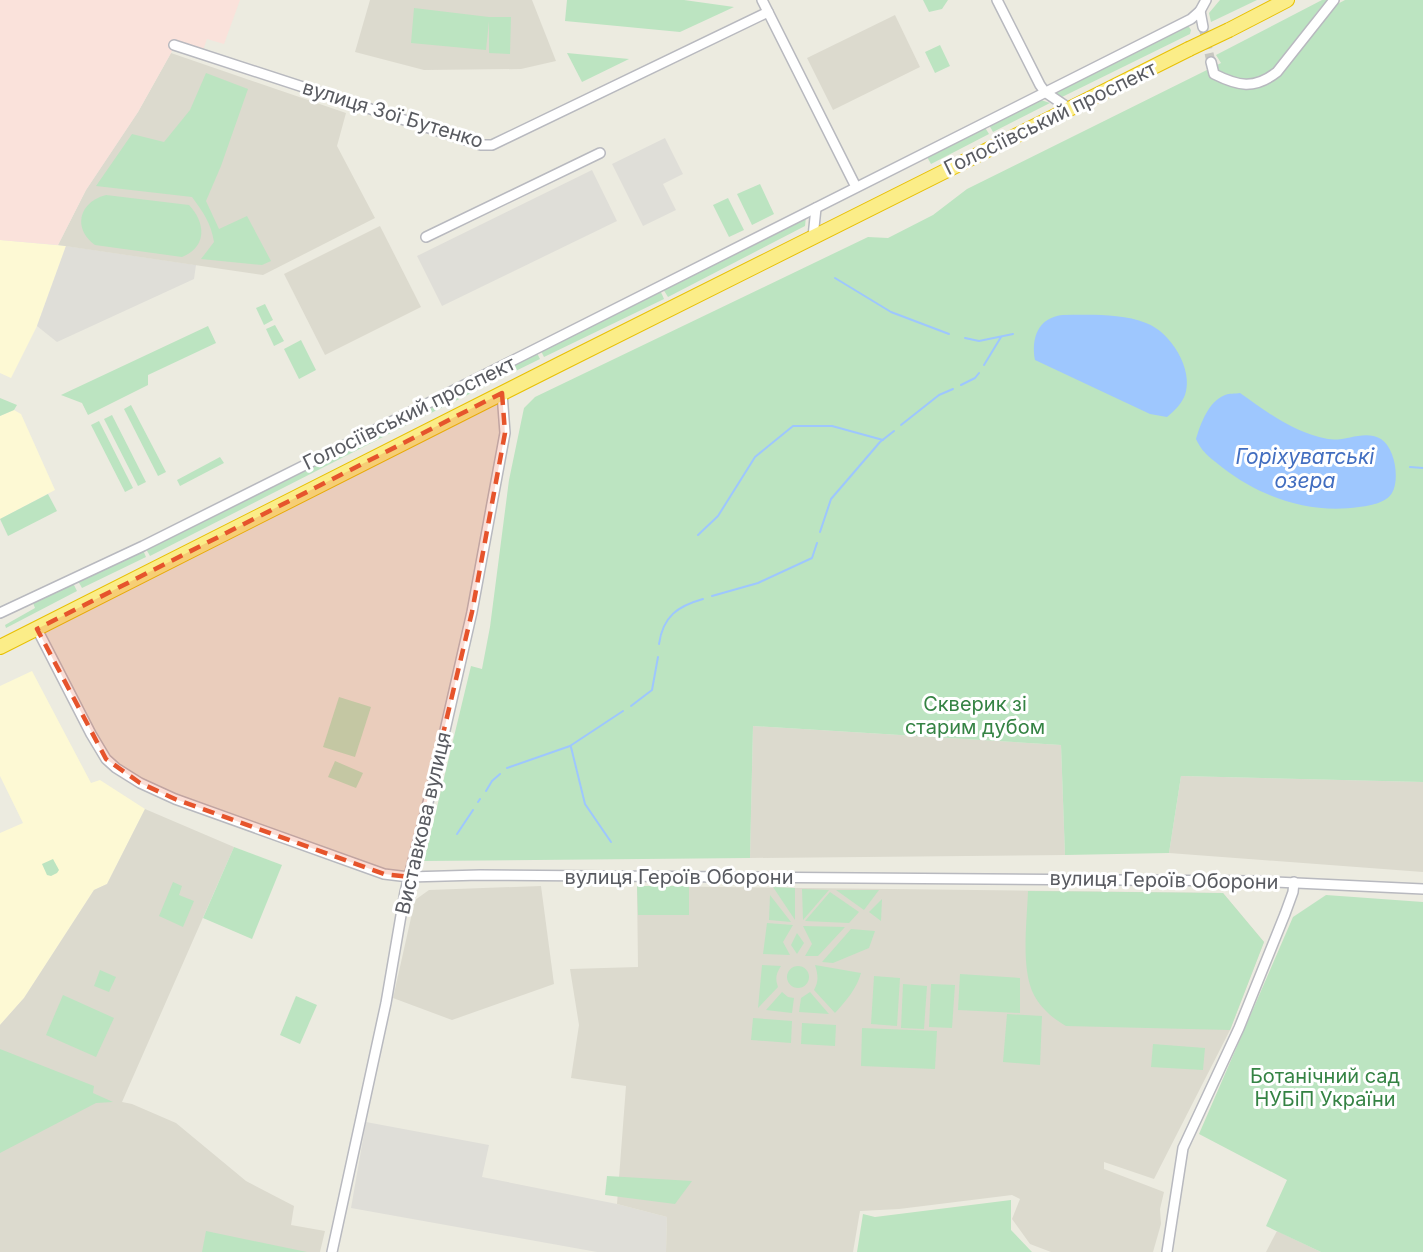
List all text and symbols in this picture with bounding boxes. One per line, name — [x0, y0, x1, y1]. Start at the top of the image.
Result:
street label: Голосіївський проспект — [940, 56, 1161, 180]
street label: вулиця Зої Бутенко — [300, 75, 486, 153]
street label: Голосіївський проспект — [299, 351, 520, 475]
water label: Горіхуватські озера — [1236, 444, 1375, 493]
park label: Скверик зі старим дубом — [905, 692, 1045, 739]
street label: Виставкова вулиця — [390, 729, 456, 917]
street label: вулиця Героїв Оборони — [565, 865, 793, 889]
street label: вулиця Героїв Оборони — [1049, 866, 1279, 894]
park label: Ботанічний сад НУБіП України — [1250, 1064, 1400, 1111]

